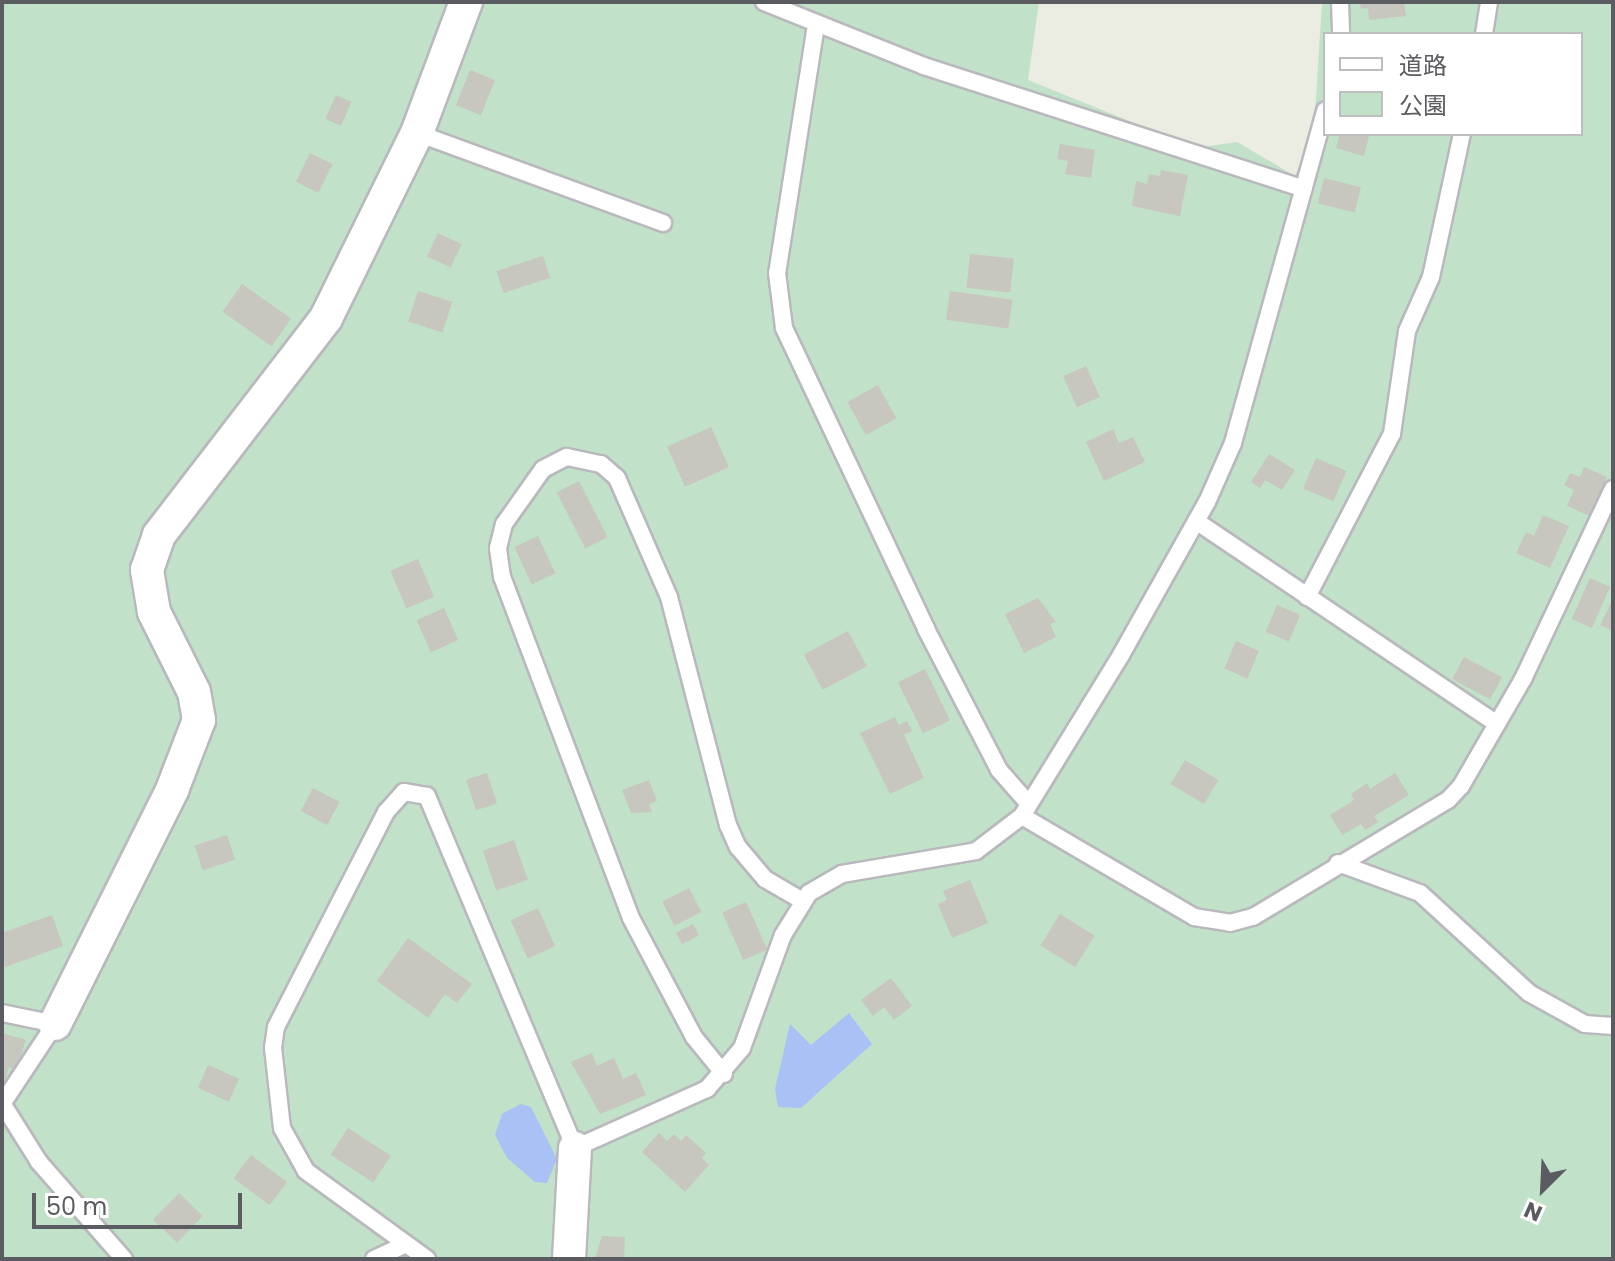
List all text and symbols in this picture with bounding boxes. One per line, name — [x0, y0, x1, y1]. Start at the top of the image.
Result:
legend — [1323, 32, 1583, 136]
text: 道路 — [1399, 49, 1447, 82]
text: 公園 — [1399, 89, 1447, 122]
north arrow — [1503, 1149, 1583, 1229]
scale bar — [36, 1177, 246, 1227]
text: 50 m — [46, 1190, 107, 1223]
text: N — [1519, 1194, 1547, 1229]

